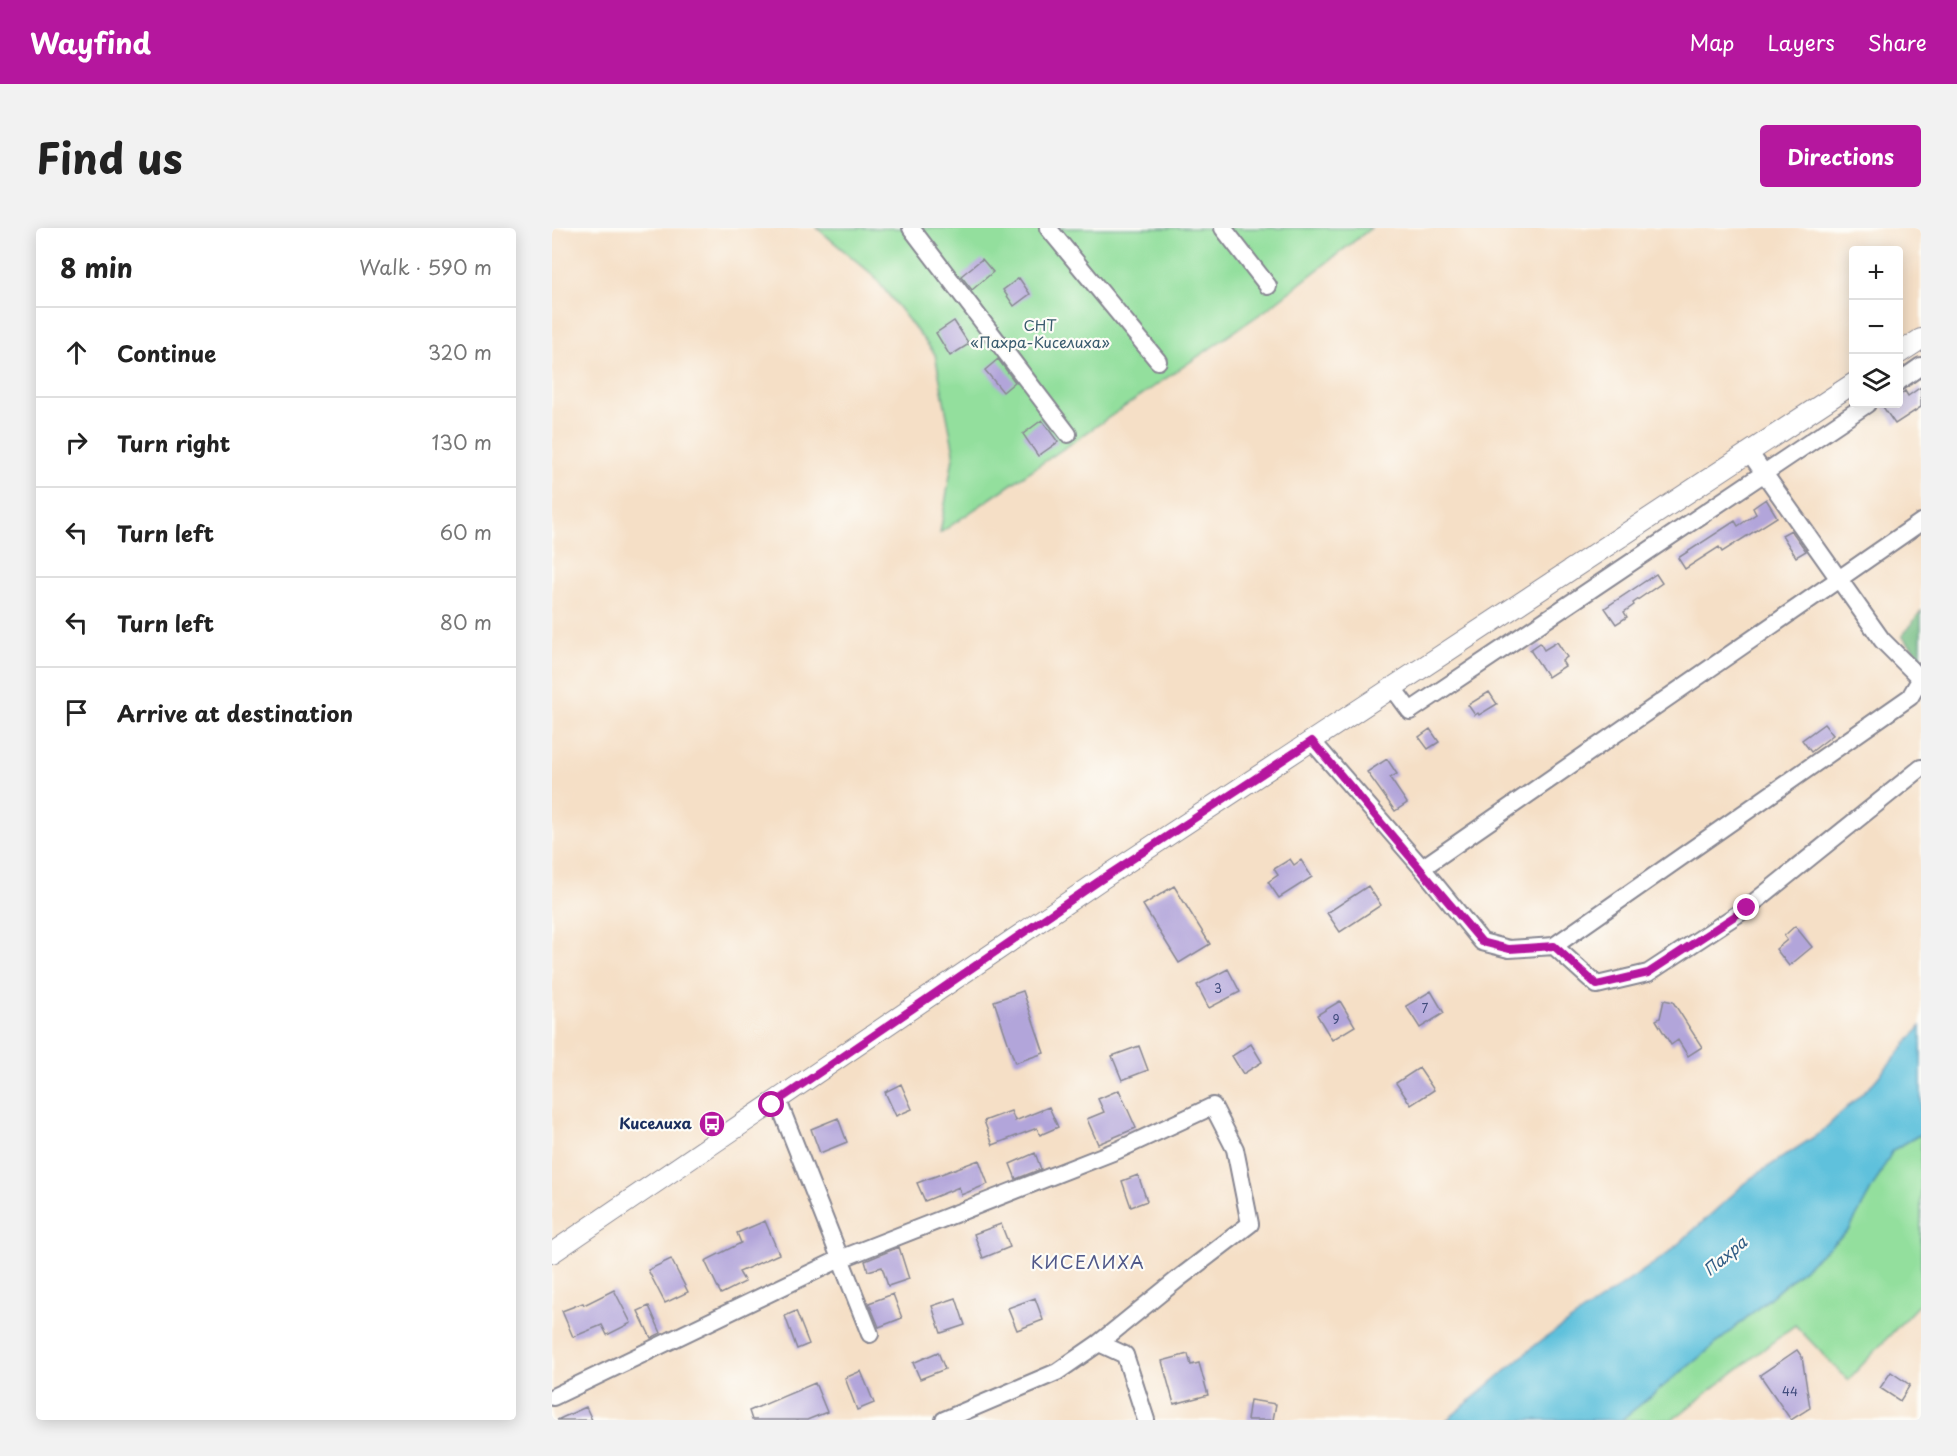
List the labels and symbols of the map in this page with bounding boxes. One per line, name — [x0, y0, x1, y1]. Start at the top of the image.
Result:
park label: СНТ «Пахра-Киселиха» — [970, 313, 1110, 353]
route end — [1733, 894, 1759, 920]
house number: 3 — [1214, 979, 1222, 997]
house number: 7 — [1422, 999, 1429, 1017]
house number: 9 — [1332, 1010, 1340, 1028]
route start — [758, 1091, 784, 1117]
bus stop icon: Киселиха — [697, 1109, 727, 1139]
place label: Киселиха — [619, 1111, 693, 1134]
water label: Пахра — [1697, 1229, 1752, 1281]
district label: КИСЕЛИХА — [1031, 1248, 1145, 1275]
house number: 44 — [1782, 1382, 1798, 1400]

